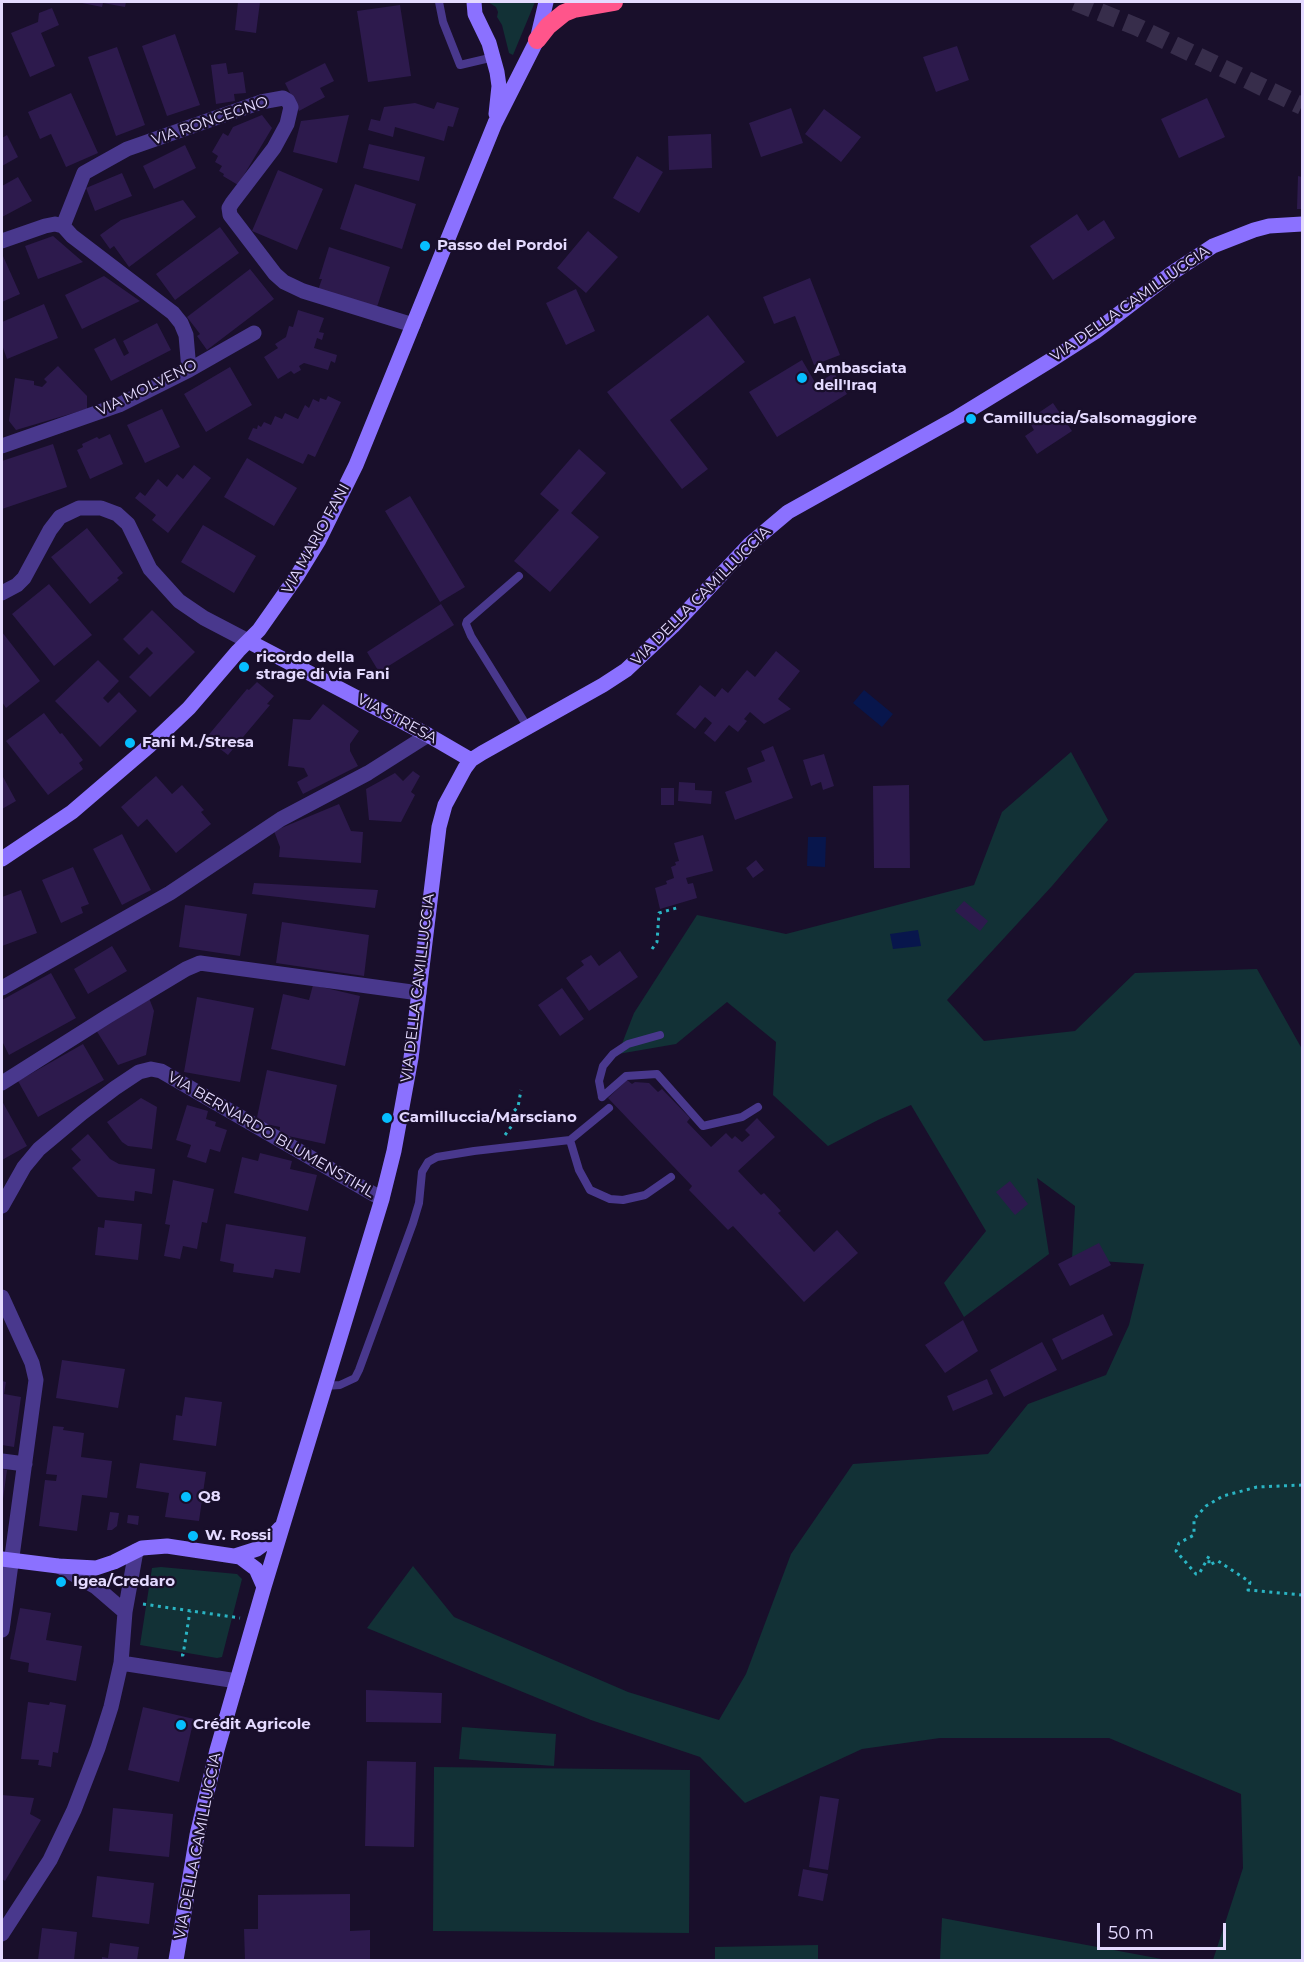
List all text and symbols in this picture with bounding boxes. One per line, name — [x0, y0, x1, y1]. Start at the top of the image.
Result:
street label: VIA RONCEGNO — [149, 93, 271, 149]
place label: Passo del Pordoi — [437, 237, 567, 255]
marker: Passo del Pordoi — [418, 239, 432, 253]
street label: VIA DELLA CAMILLUCCIA — [1047, 242, 1213, 366]
street label: VIA MOLVENO — [94, 356, 200, 420]
place label: Ambasciata dell'Iraq — [814, 360, 907, 395]
marker: Ambasciata dell'Iraq — [795, 371, 809, 385]
place label: Camilluccia/Salsomaggiore — [983, 410, 1197, 428]
marker: Camilluccia/Salsomaggiore — [964, 412, 978, 426]
street label: VIA MARIO FANI — [278, 481, 354, 597]
street label: VIA DELLA CAMILLUCCIA — [628, 523, 774, 669]
place label: ricordo della strage di via Fani — [256, 649, 390, 684]
marker: ricordo della strage di via Fani — [237, 660, 251, 674]
street label: VIA STRESA — [354, 690, 440, 748]
place label: Fani M./Stresa — [142, 734, 254, 752]
marker: Fani M./Stresa — [123, 736, 137, 750]
street label: VIA DELLA CAMILLUCCIA — [398, 893, 438, 1083]
street label: VIA BERNARDO BLUMENSTIHL — [164, 1068, 378, 1202]
place label: Camilluccia/Marsciano — [399, 1109, 577, 1127]
marker: Camilluccia/Marsciano — [380, 1111, 394, 1125]
place label: Q8 — [198, 1488, 221, 1506]
marker: Q8 — [179, 1490, 193, 1504]
place label: W. Rossi — [205, 1527, 271, 1545]
marker: W. Rossi — [186, 1529, 200, 1543]
place label: Igea/Credaro — [73, 1573, 175, 1591]
marker: Igea/Credaro — [54, 1575, 68, 1589]
place label: Crédit Agricole — [193, 1716, 311, 1734]
marker: Crédit Agricole — [174, 1718, 188, 1732]
street label: VIA DELLA CAMILLUCCIA — [171, 1751, 225, 1941]
scale bar — [1100, 1911, 1229, 1949]
text: 50 m — [1108, 1922, 1154, 1944]

